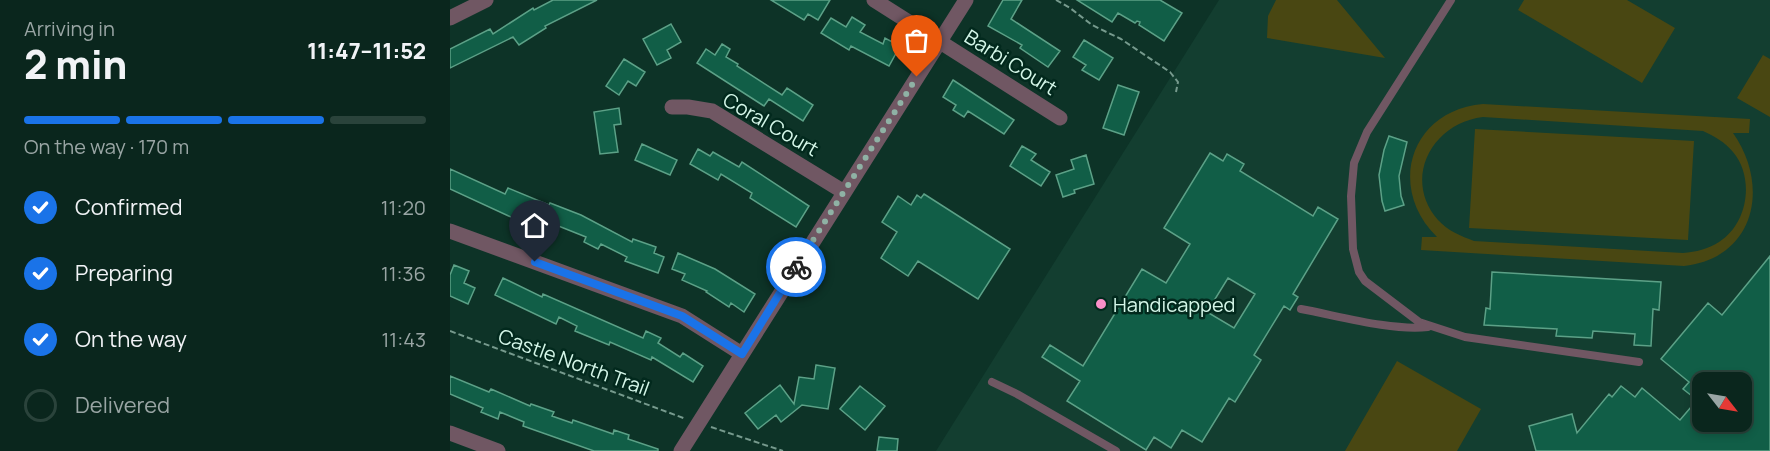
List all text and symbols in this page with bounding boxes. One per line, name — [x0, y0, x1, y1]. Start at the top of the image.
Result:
text: Arriving in — [24, 15, 115, 42]
pin — [891, 15, 942, 77]
street label: Barbi Court — [960, 23, 1062, 101]
icon: bag — [900, 24, 933, 57]
text: 11:47–11:52 — [307, 36, 426, 66]
text: 2 min — [24, 37, 127, 91]
street label: Coral Court — [718, 86, 824, 162]
text: On the way · 170 m — [24, 133, 189, 160]
icon: check — [24, 191, 57, 224]
text: Confirmed — [75, 192, 183, 222]
text: 11:20 — [381, 194, 426, 221]
pin — [509, 200, 560, 262]
icon: home — [518, 209, 551, 242]
courier — [766, 237, 826, 297]
icon: bike — [780, 251, 813, 284]
icon: check — [24, 257, 57, 290]
text: Preparing — [75, 258, 173, 288]
text: 11:36 — [381, 260, 426, 287]
place label: Handicapped — [1113, 291, 1235, 318]
marker: Handicapped — [1094, 297, 1108, 311]
street label: Castle North Trail — [495, 322, 653, 402]
icon: check — [24, 323, 57, 356]
text: On the way — [75, 324, 187, 354]
text: 11:43 — [382, 326, 426, 353]
north arrow — [1692, 372, 1752, 432]
map controls — [1692, 372, 1752, 432]
text: Delivered — [75, 390, 170, 420]

